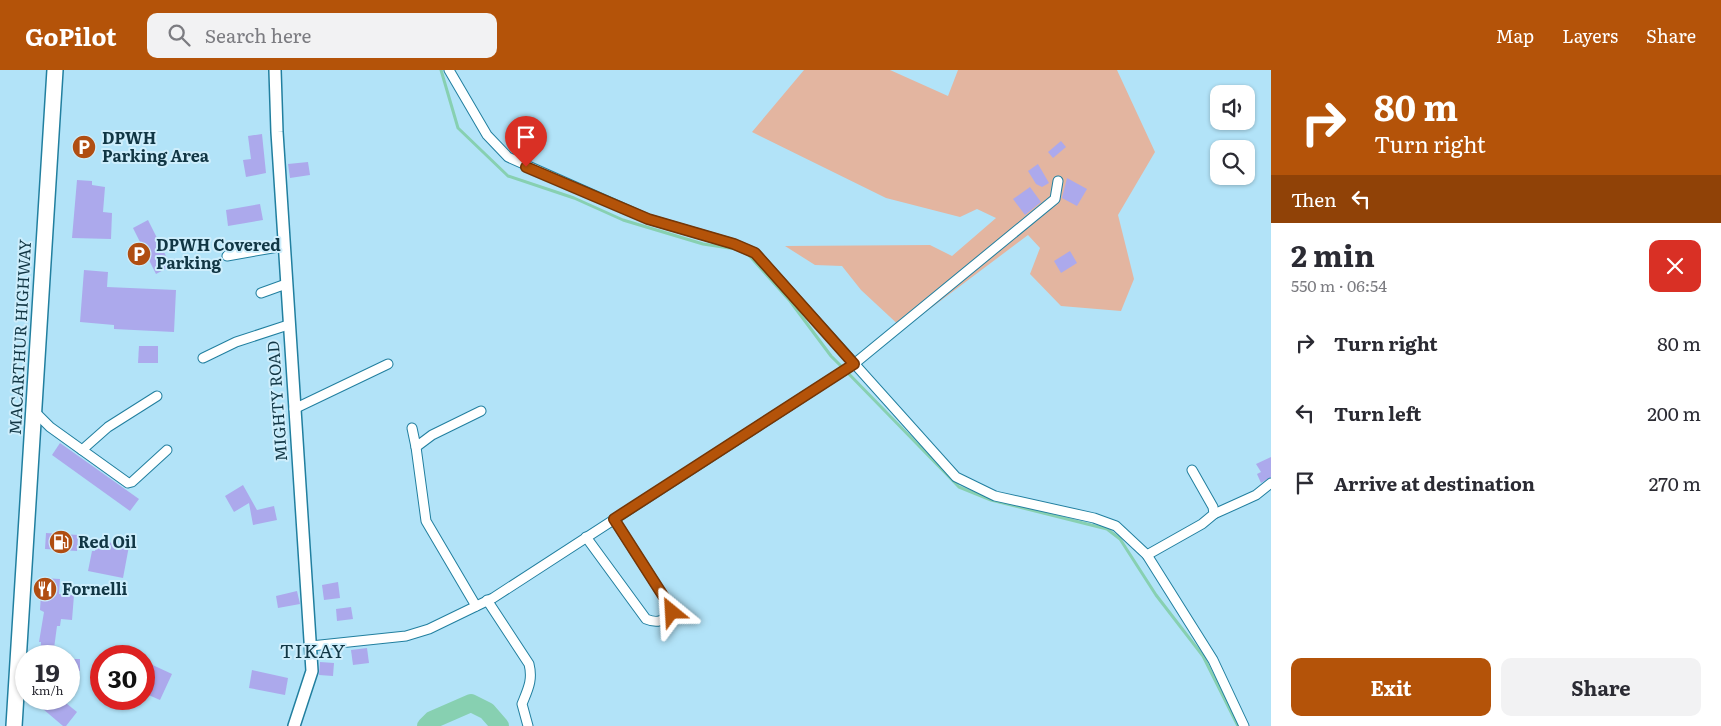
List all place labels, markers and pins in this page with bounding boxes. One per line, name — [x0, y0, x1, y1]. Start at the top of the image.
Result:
pin — [505, 116, 547, 167]
place label: DPWH Parking Area — [102, 125, 210, 167]
parking icon: DPWH Parking Area — [71, 134, 97, 160]
place label: DPWH Covered Parking — [156, 232, 281, 274]
parking icon: DPWH Covered Parking — [126, 241, 152, 267]
fuel station icon: Red Oil — [48, 529, 74, 555]
place label: Red Oil — [78, 529, 137, 553]
restaurant icon: Fornelli — [32, 576, 58, 602]
place label: Fornelli — [62, 576, 127, 600]

